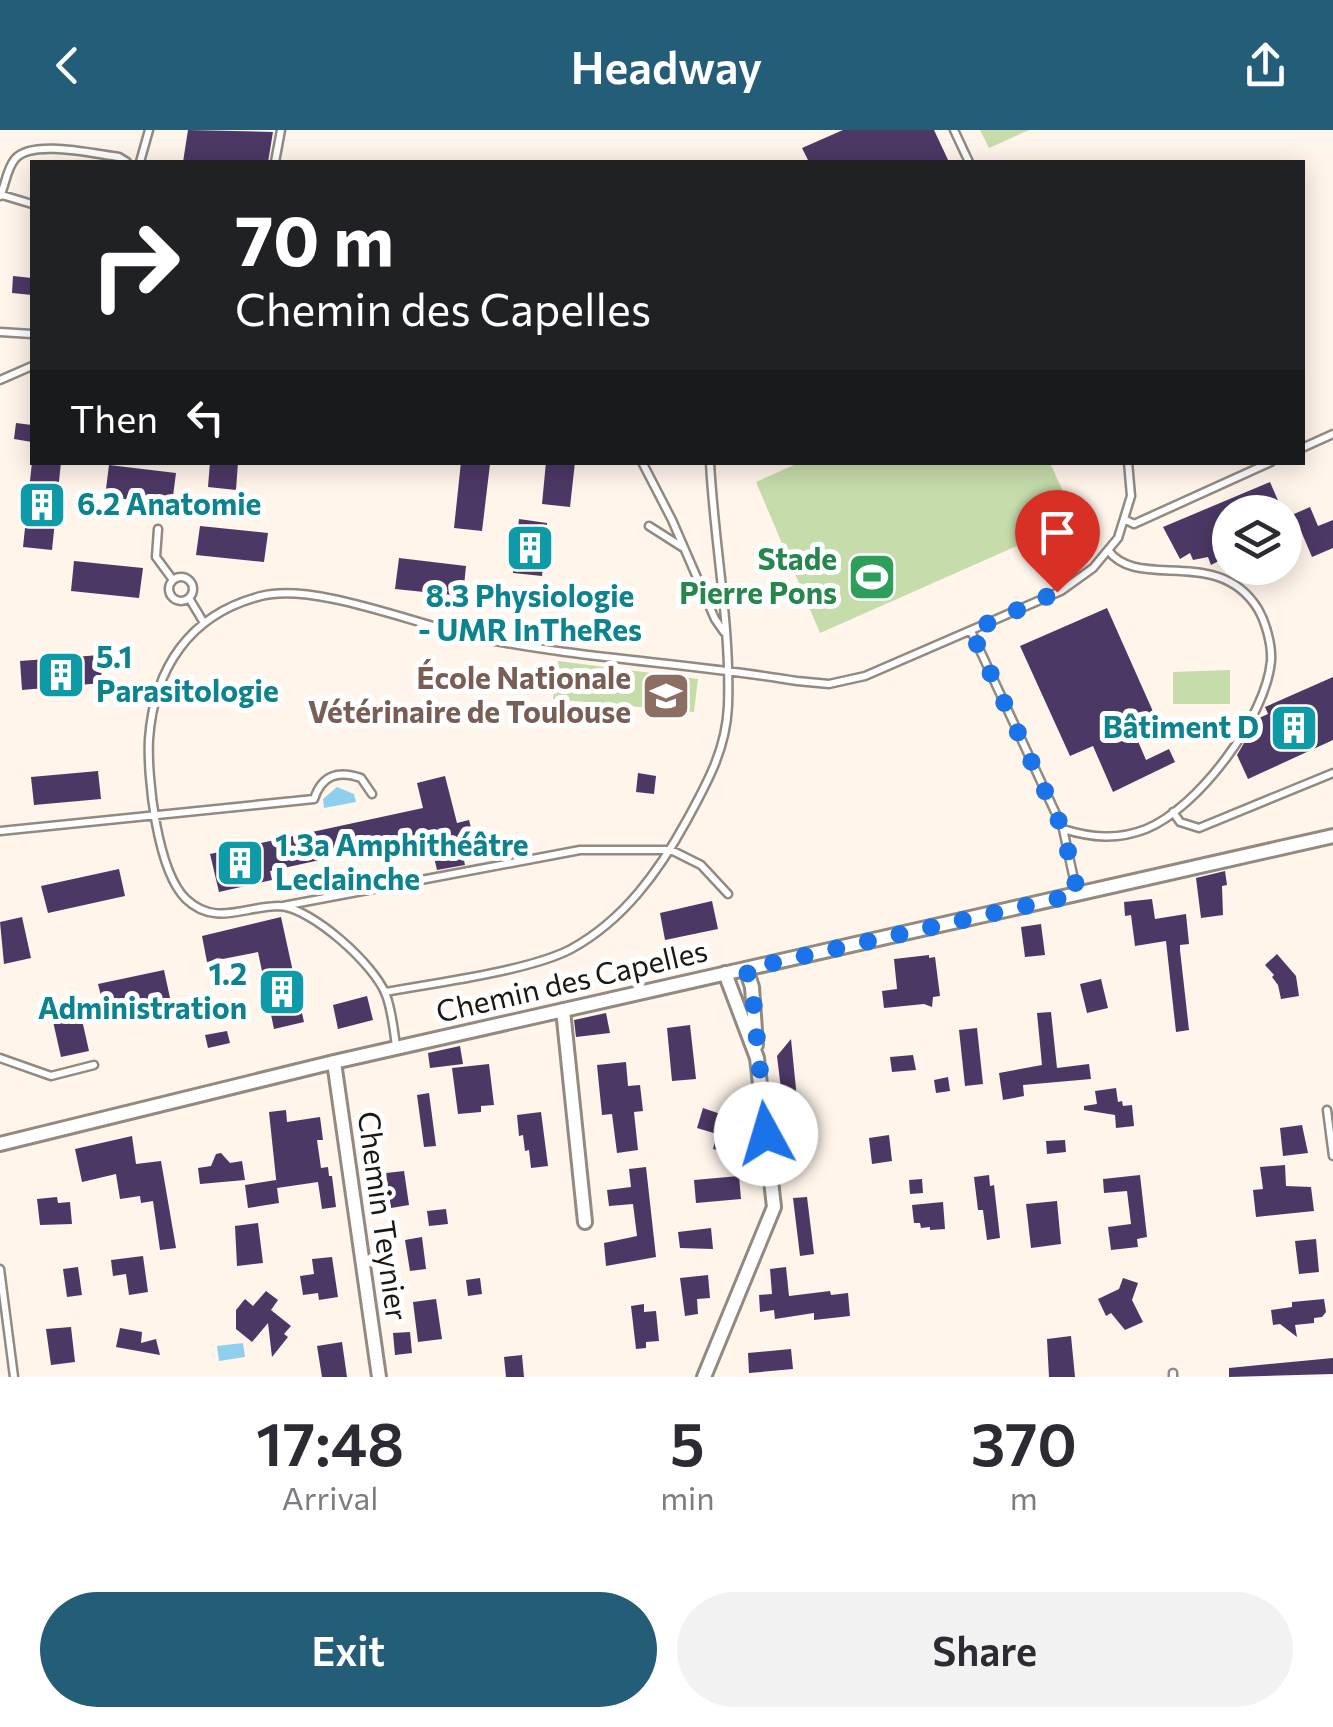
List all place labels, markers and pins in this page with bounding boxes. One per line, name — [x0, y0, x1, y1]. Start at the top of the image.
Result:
building icon: 6.2 Anatomie — [16, 479, 68, 531]
place label: 6.2 Anatomie — [77, 484, 261, 521]
pin — [1015, 490, 1100, 593]
building icon: 8.3 Physiologie - UMR InTheRes — [504, 522, 556, 574]
place label: Stade Pierre Pons — [679, 539, 837, 610]
sports icon: Stade Pierre Pons — [846, 551, 898, 603]
place label: 8.3 Physiologie - UMR InTheRes — [418, 576, 642, 647]
place label: 5.1 Parasitologie — [96, 637, 279, 708]
building icon: 5.1 Parasitologie — [35, 649, 87, 701]
place label: École Nationale Vétérinaire de Toulouse — [308, 658, 631, 729]
school or university icon: École Nationale Vétérinaire de Toulouse — [640, 670, 692, 722]
building icon: Bâtiment D — [1268, 702, 1320, 754]
place label: Bâtiment D — [1103, 707, 1259, 744]
place label: 1.3a Amphithéâtre Leclainche — [275, 825, 529, 896]
building icon: 1.3a Amphithéâtre Leclainche — [214, 837, 266, 889]
place label: 1.2 Administration — [38, 954, 247, 1025]
building icon: 1.2 Administration — [256, 966, 308, 1018]

